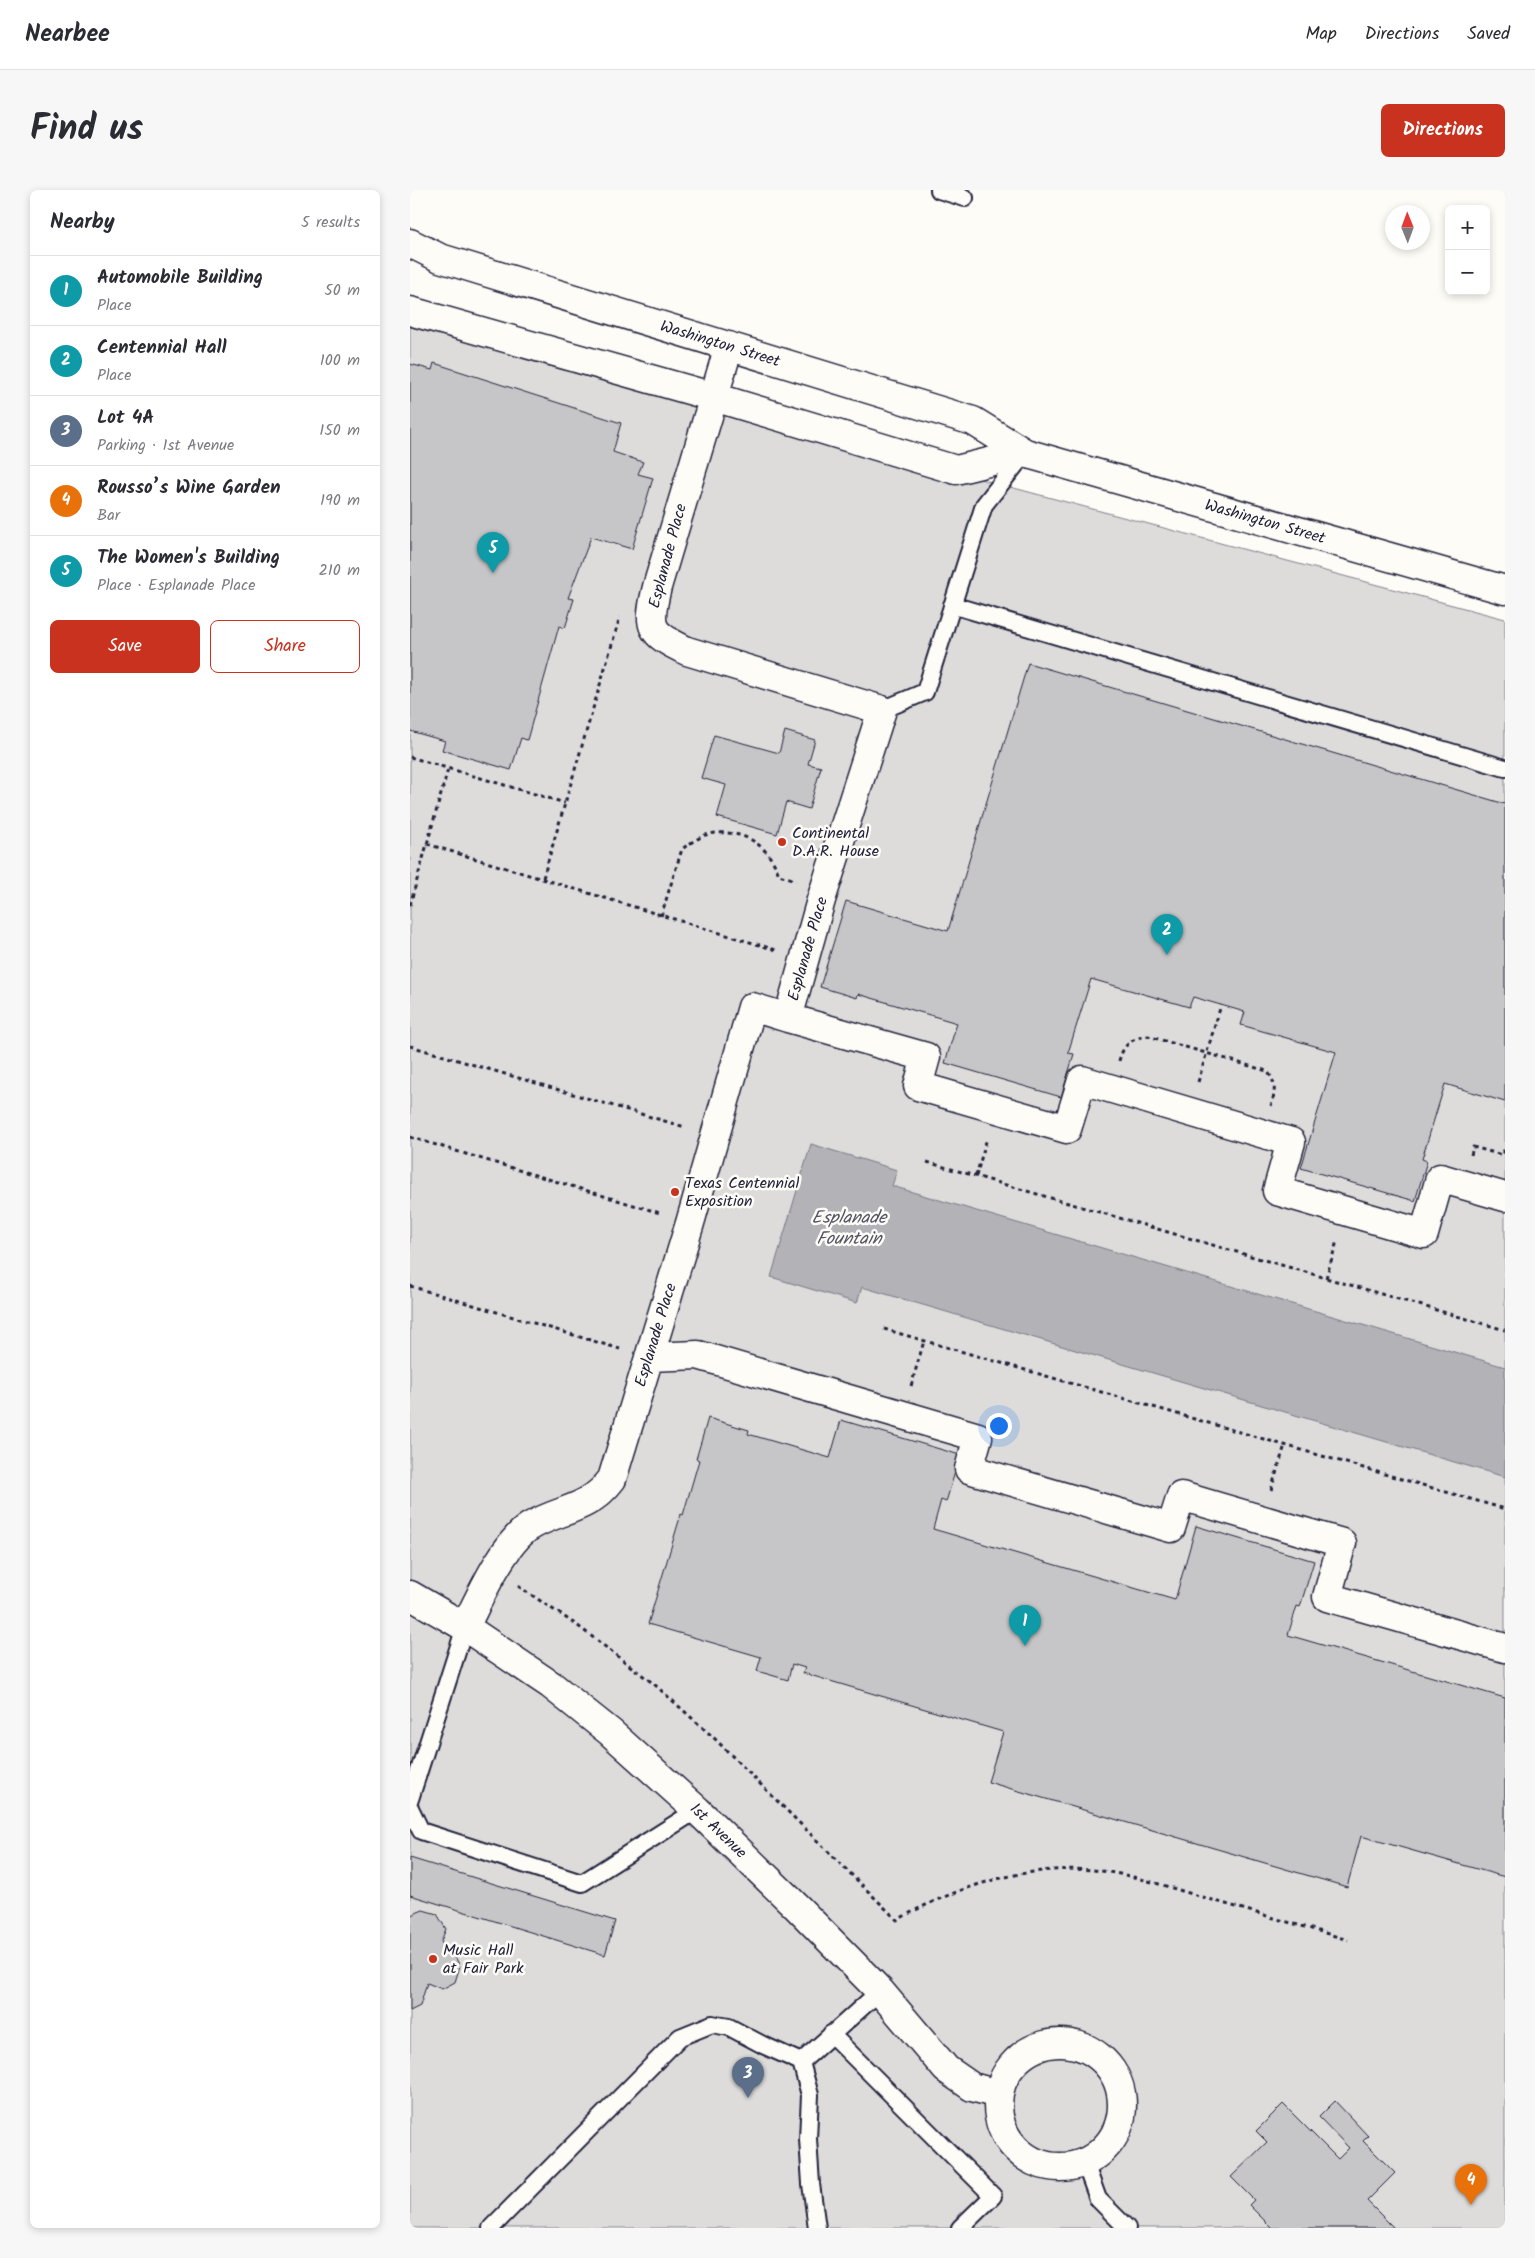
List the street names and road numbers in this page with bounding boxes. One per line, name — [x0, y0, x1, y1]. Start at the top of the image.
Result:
street label: Washington Street — [657, 314, 784, 374]
street label: Washington Street — [1202, 493, 1329, 551]
street label: Esplanade Place — [642, 501, 694, 611]
street label: Esplanade Place — [781, 894, 835, 1004]
street label: Esplanade Place — [628, 1280, 684, 1390]
street label: 1st Avenue — [684, 1797, 752, 1865]

